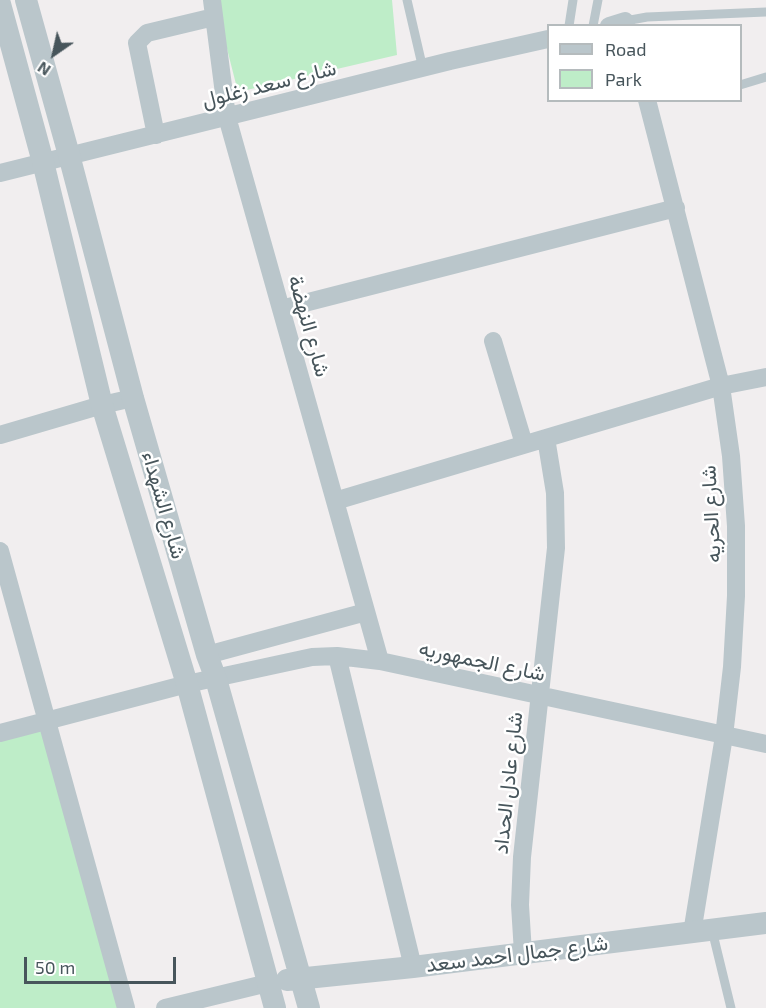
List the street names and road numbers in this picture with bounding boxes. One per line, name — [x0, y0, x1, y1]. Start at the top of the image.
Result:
street label: شارع سعد زغلول — [199, 55, 339, 113]
street label: شارع النهضة — [283, 272, 335, 380]
street label: شارع الشهداء — [137, 448, 191, 562]
street label: شارع الحريه — [696, 465, 726, 563]
street label: شارع الجمهوريه — [416, 635, 548, 687]
street label: شارع عادل الحداد — [488, 711, 528, 855]
street label: شارع جمال احمد سعد — [425, 930, 609, 978]

